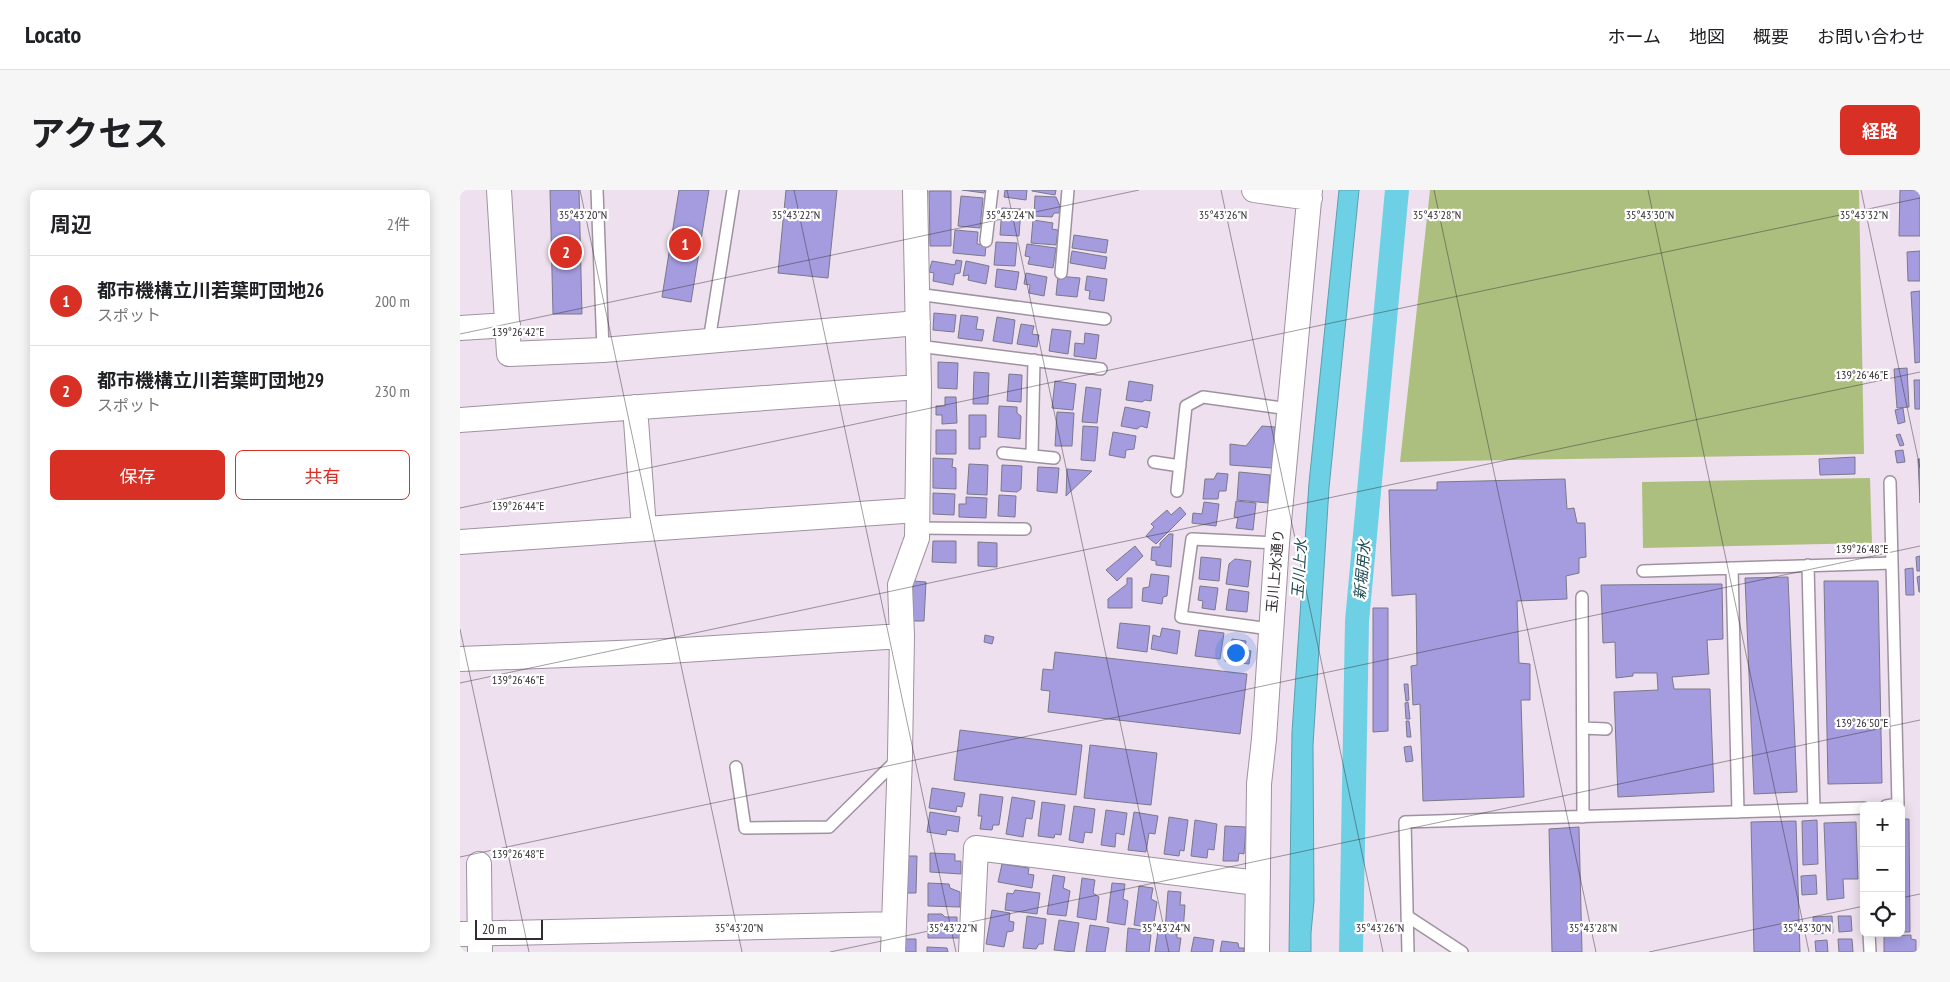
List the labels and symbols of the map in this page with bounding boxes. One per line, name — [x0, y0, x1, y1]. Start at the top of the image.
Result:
text: 35°43'20"N — [559, 207, 607, 222]
text: 35°43'22"N — [772, 207, 820, 222]
text: 35°43'24"N — [986, 207, 1034, 222]
text: 35°43'26"N — [1199, 207, 1247, 222]
text: 35°43'28"N — [1413, 207, 1461, 222]
text: 35°43'30"N — [1626, 207, 1674, 222]
text: 35°43'32"N — [1840, 207, 1888, 222]
pin: 1 — [669, 225, 701, 263]
pin: 2 — [550, 233, 582, 271]
text: 139°26'42"E — [492, 324, 544, 339]
text: 139°26'46"E — [1836, 367, 1888, 382]
text: 139°26'44"E — [492, 498, 544, 513]
street label: 玉川上水通り — [1262, 528, 1288, 614]
water label: 玉川上水 — [1287, 536, 1311, 600]
water label: 新堀用水 — [1350, 537, 1374, 601]
text: 139°26'48"E — [1836, 541, 1888, 556]
your location — [1223, 640, 1249, 666]
text: 139°26'46"E — [492, 672, 544, 687]
text: 139°26'50"E — [1836, 715, 1888, 730]
text: 139°26'48"E — [492, 846, 544, 861]
scale bar — [475, 917, 542, 940]
text: 35°43'20"N — [715, 920, 763, 935]
text: 35°43'22"N — [929, 920, 977, 935]
text: 35°43'24"N — [1142, 920, 1190, 935]
text: 35°43'26"N — [1356, 920, 1404, 935]
text: 35°43'28"N — [1569, 920, 1617, 935]
text: 35°43'30"N — [1783, 920, 1831, 935]

